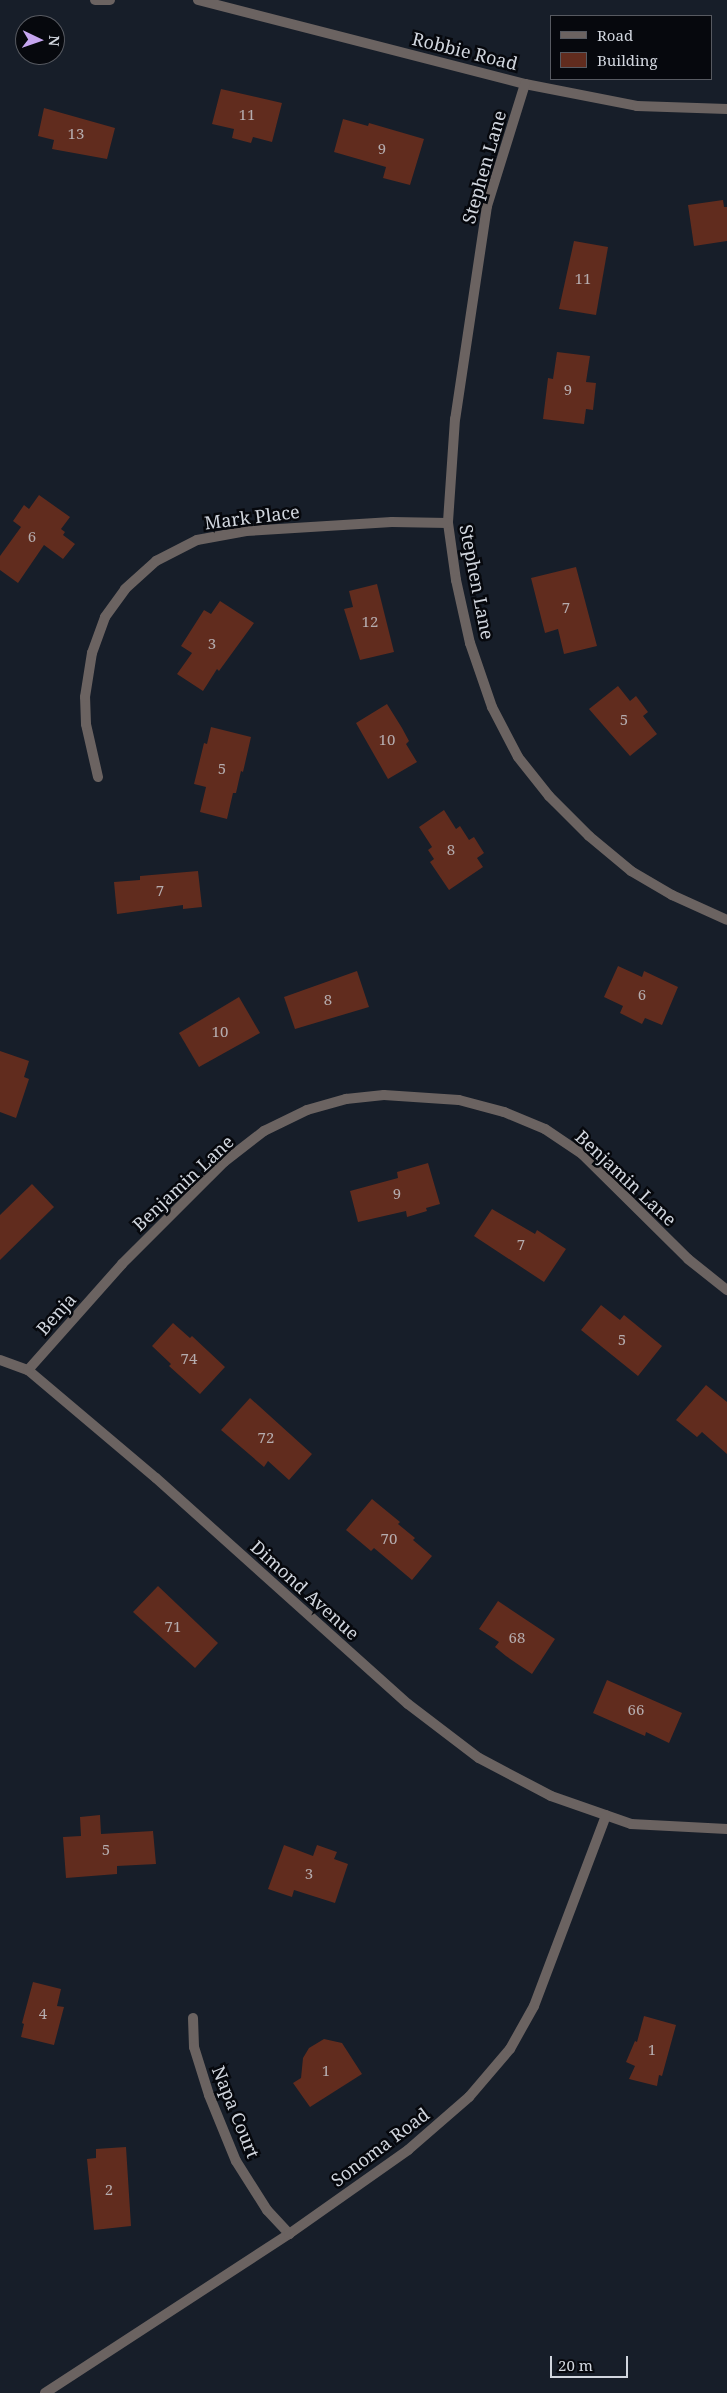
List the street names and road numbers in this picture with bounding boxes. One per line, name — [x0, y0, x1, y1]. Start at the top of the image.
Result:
street label: Robbie Road — [410, 27, 520, 75]
street label: Stephen Lane — [458, 108, 510, 226]
street label: Mark Place — [203, 500, 301, 534]
street label: Stephen Lane — [455, 523, 499, 641]
street label: Benjamin Lane — [571, 1126, 681, 1230]
street label: Benjamin Lane — [128, 1131, 238, 1235]
street label: Benja — [32, 1289, 80, 1339]
street label: Dimond Avenue — [247, 1536, 363, 1644]
street label: Napa Court — [208, 2063, 264, 2161]
street label: Sonoma Road — [327, 2103, 433, 2191]

